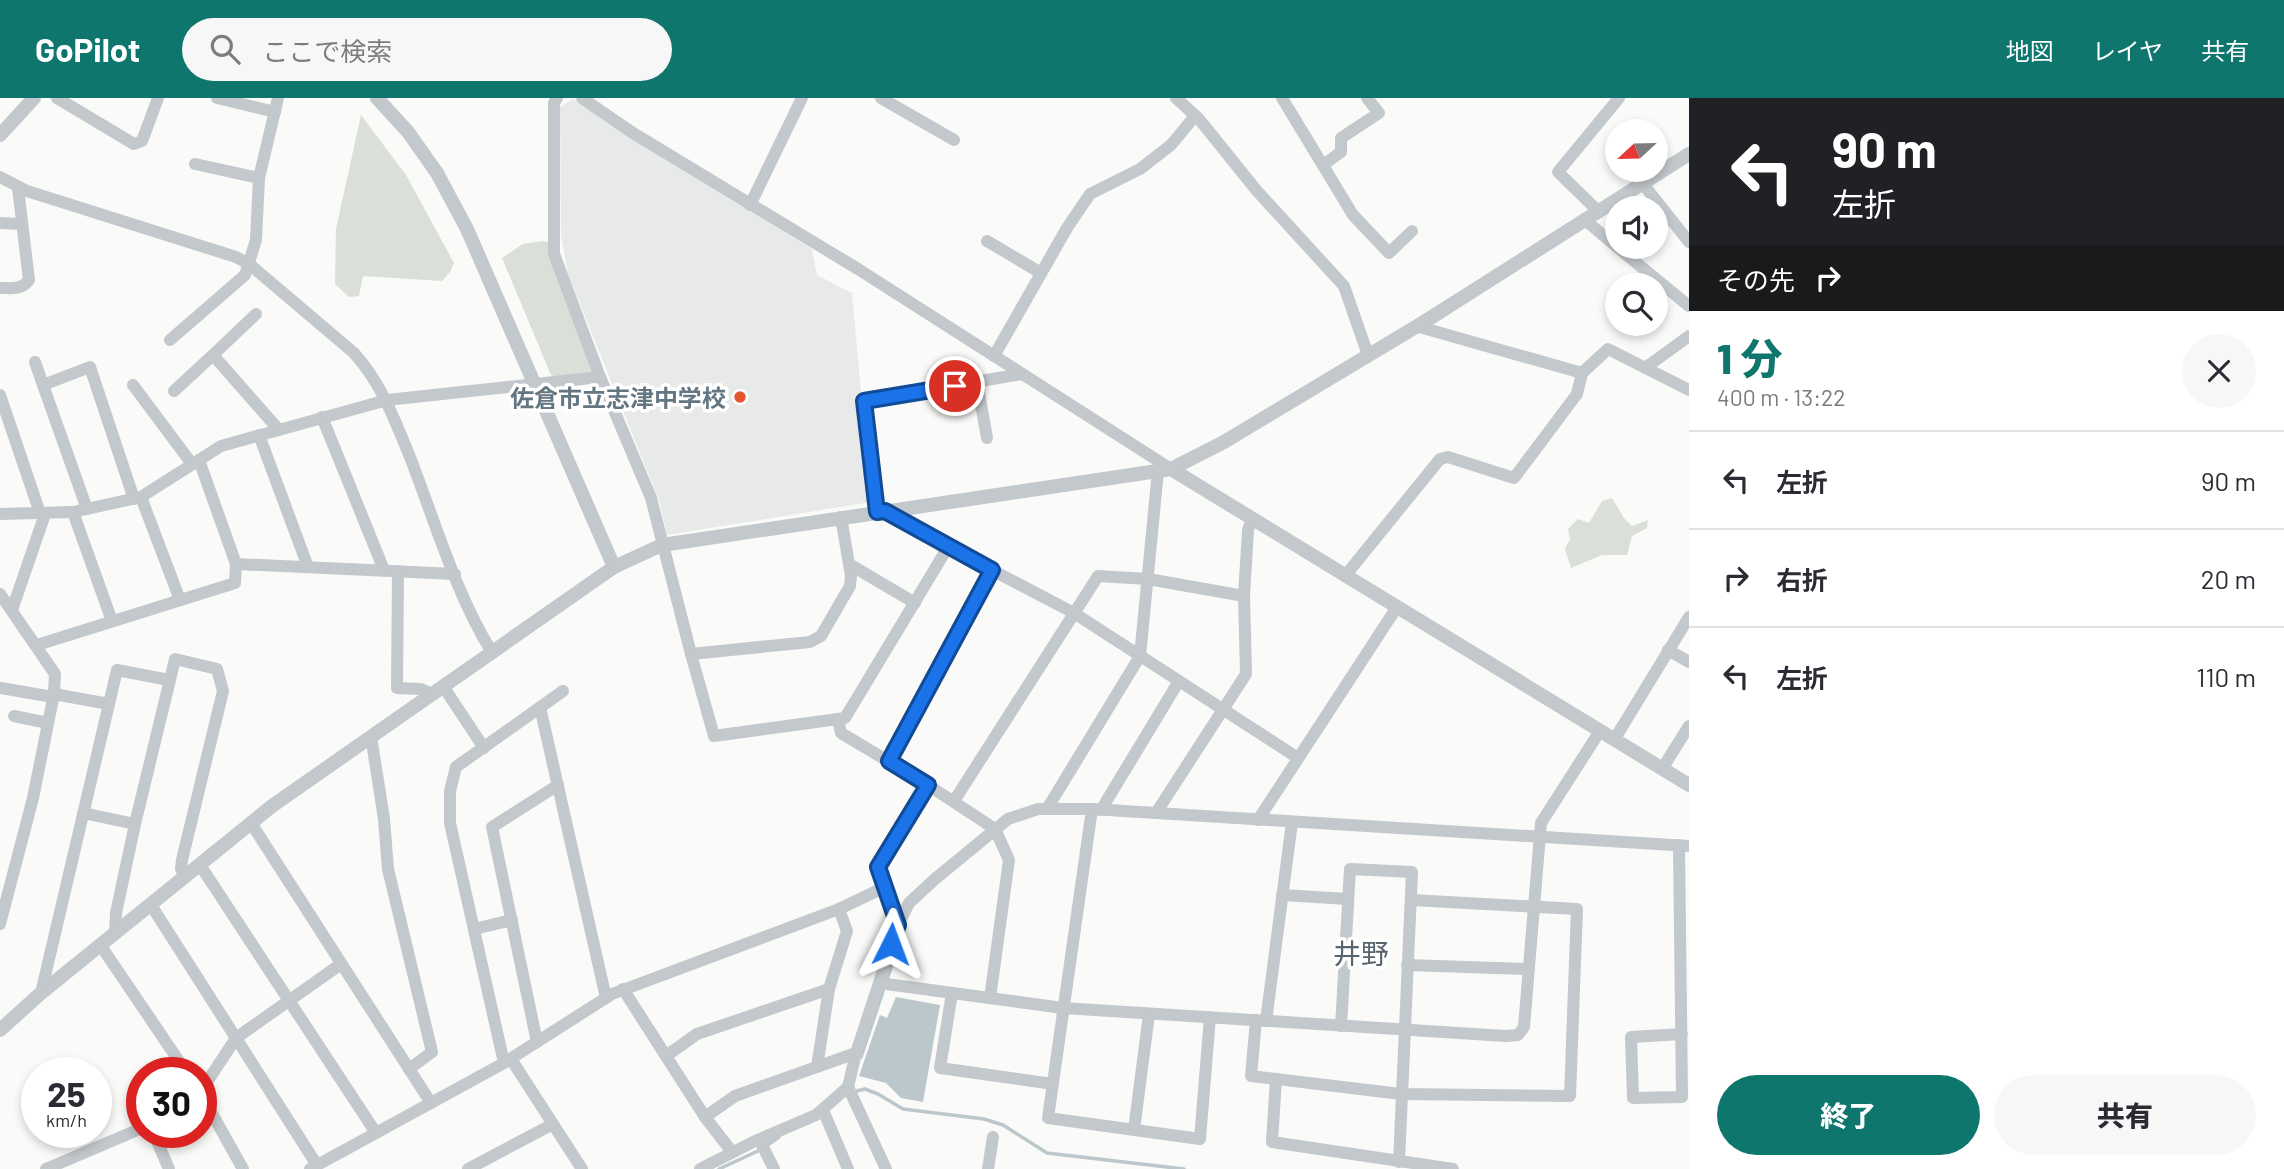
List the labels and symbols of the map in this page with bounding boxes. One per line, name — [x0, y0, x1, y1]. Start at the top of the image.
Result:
north arrow — [1605, 119, 1668, 182]
pin — [925, 356, 985, 416]
place label: 佐倉市立志津中学校 — [510, 383, 726, 412]
marker: 佐倉市立志津中学校 — [732, 389, 748, 405]
position arrow — [854, 907, 928, 981]
district label: 井野 — [1333, 936, 1389, 970]
speed limit sign: 30 — [126, 1057, 217, 1148]

